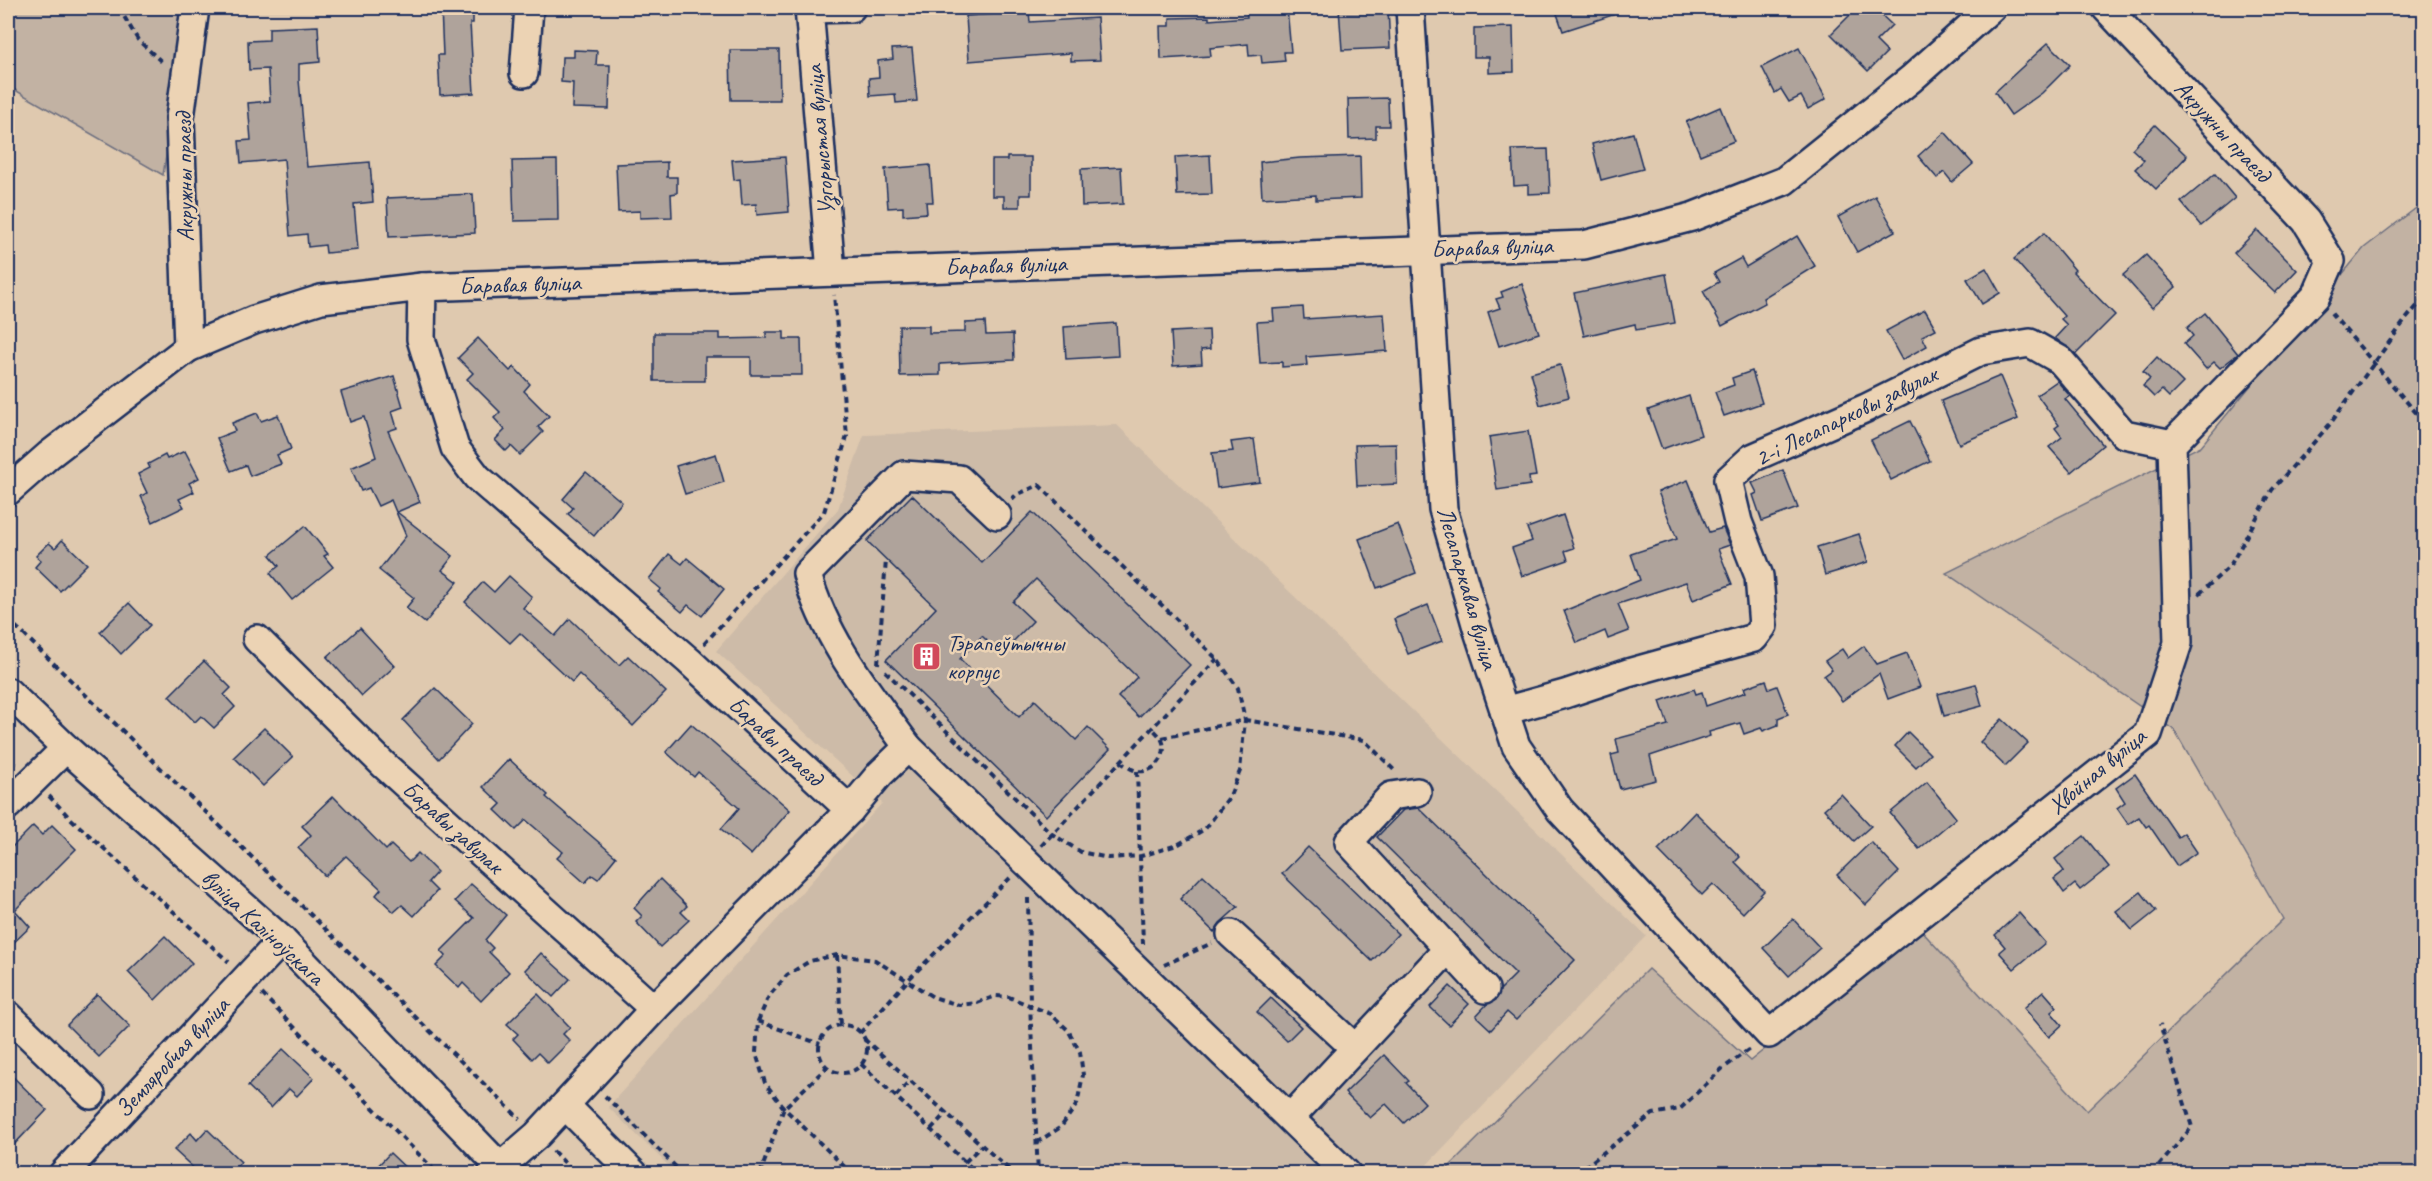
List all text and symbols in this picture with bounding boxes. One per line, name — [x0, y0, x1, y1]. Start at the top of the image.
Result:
street label: Узгорыстая вуліца — [798, 62, 842, 216]
street label: Акружны праезд — [2168, 74, 2280, 190]
street label: Акружны праезд — [168, 110, 200, 242]
street label: Баравая вуліца — [1431, 230, 1555, 264]
street label: Баравая вуліца — [945, 248, 1069, 282]
street label: Баравая вуліца — [459, 267, 583, 301]
street label: 2-і Лесапарковы завулак — [1750, 358, 1944, 474]
street label: Лесапаркавая вуліца — [1430, 503, 1506, 674]
place label: Тэрапеўтычны корпус — [947, 628, 1066, 686]
building icon: Тэрапеўтычны корпус — [910, 641, 942, 673]
street label: Баравы праезд — [722, 690, 831, 794]
street label: Хвойная вуліца — [2042, 720, 2153, 821]
street label: Баравы завулак — [396, 774, 511, 882]
street label: вуліца Каліноўскага — [195, 863, 332, 992]
street label: Земляробчая вуліца — [108, 989, 237, 1124]

